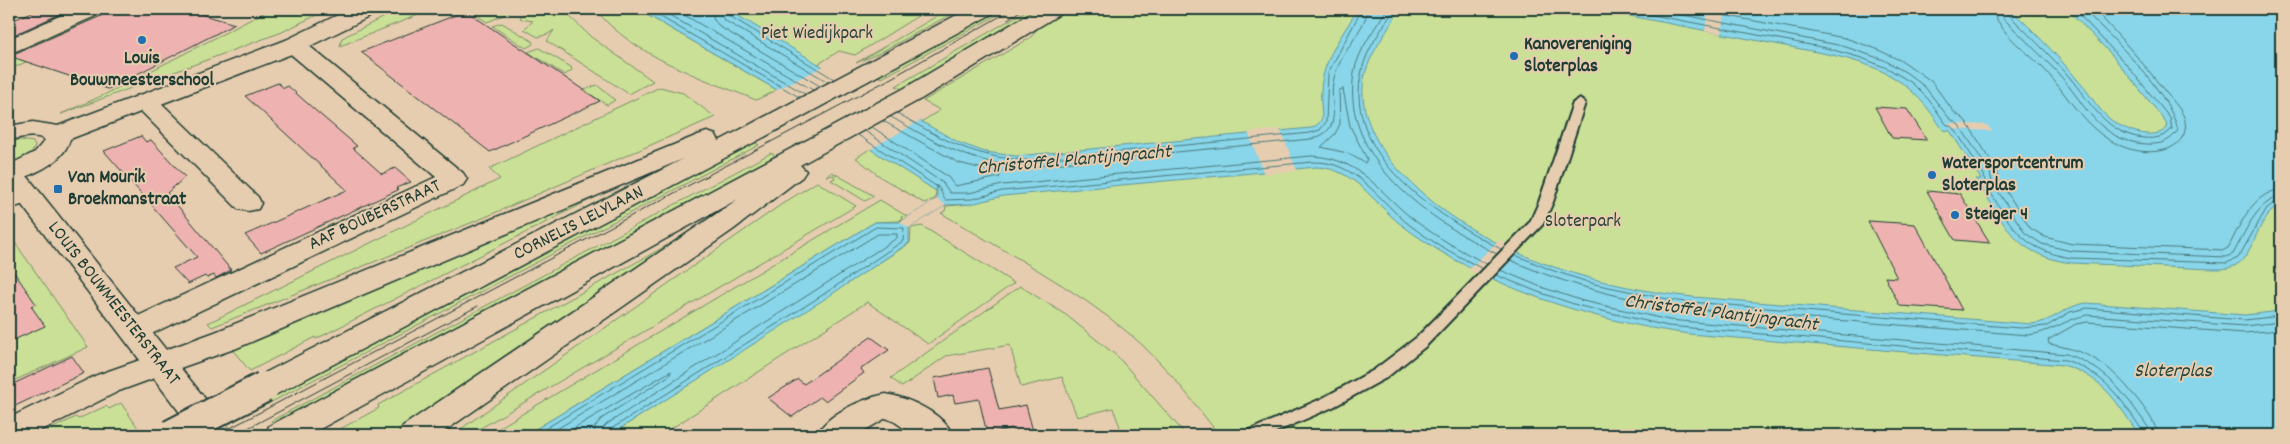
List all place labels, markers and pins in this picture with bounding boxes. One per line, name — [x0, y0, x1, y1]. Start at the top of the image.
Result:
place label: Kanovereniging Sloterplas — [1524, 32, 1632, 81]
marker: Louis Bouwmeesterschool — [136, 34, 148, 46]
place label: Louis Bouwmeesterschool — [70, 46, 214, 95]
marker: Kanovereniging Sloterplas — [1508, 50, 1520, 62]
place label: Watersportcentrum Sloterplas — [1942, 151, 2084, 200]
place label: Van Mourik Broekmanstraat — [68, 165, 186, 214]
marker: Watersportcentrum Sloterplas — [1926, 169, 1938, 181]
marker: Van Mourik Broekmanstraat — [52, 183, 64, 195]
place label: Steiger 4 — [1965, 202, 2028, 229]
marker: Steiger 4 — [1949, 209, 1961, 221]

